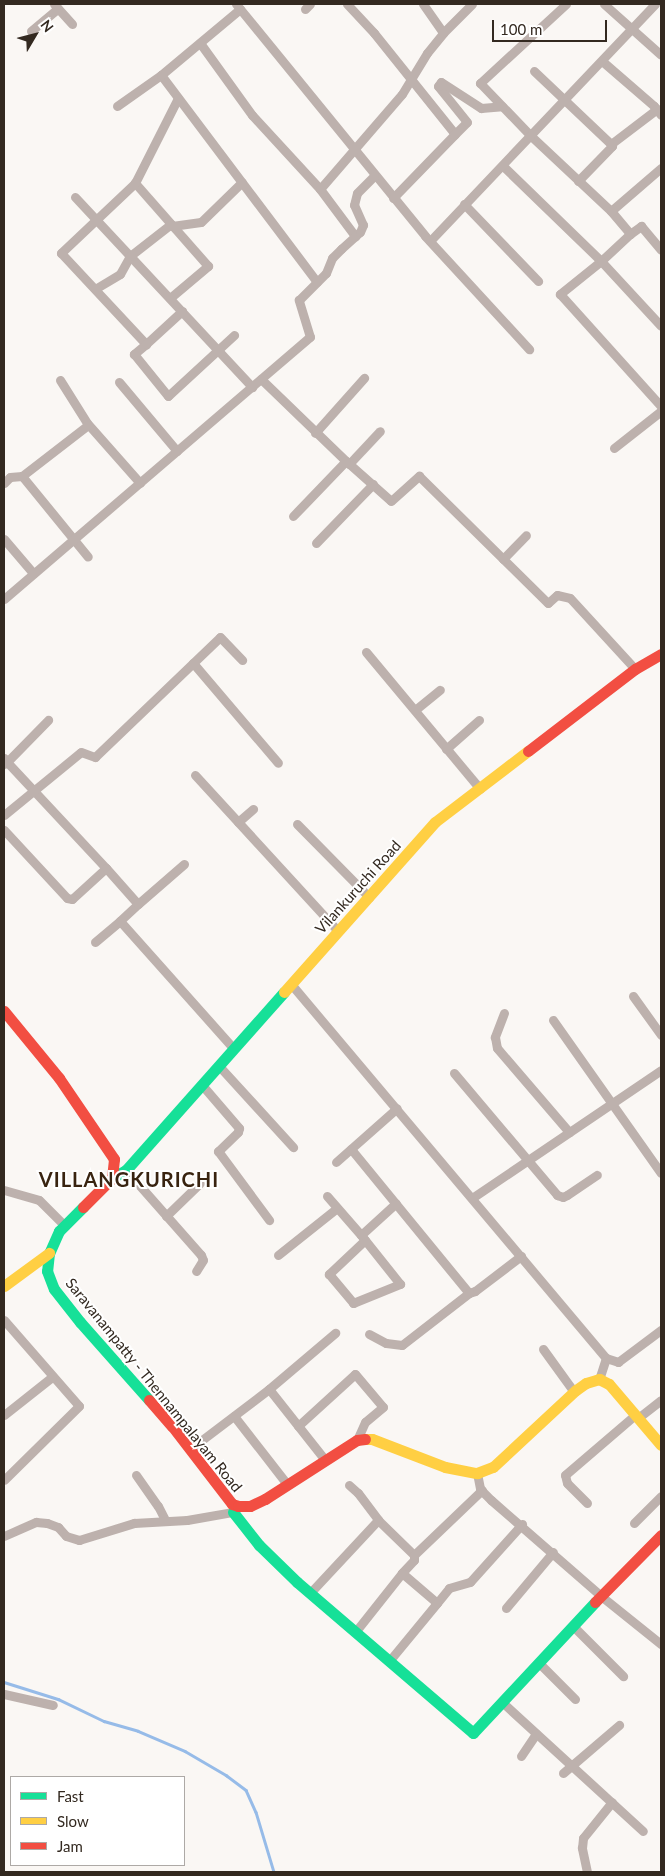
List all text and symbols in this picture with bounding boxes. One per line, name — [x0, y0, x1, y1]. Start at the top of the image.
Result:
north arrow — [10, 10, 60, 60]
scale bar — [495, 10, 610, 42]
text: N — [37, 16, 57, 35]
text: 100 m — [500, 20, 542, 38]
street label: Vilankuruchi Road — [311, 837, 405, 937]
district label: VILLANGKURICHI — [37, 1167, 221, 1191]
street label: Saravanampatty - Thennampalayam Road — [62, 1274, 246, 1496]
legend — [10, 1776, 185, 1866]
text: Fast — [57, 1787, 84, 1805]
text: Slow — [57, 1812, 89, 1830]
text: Jam — [57, 1837, 83, 1855]

